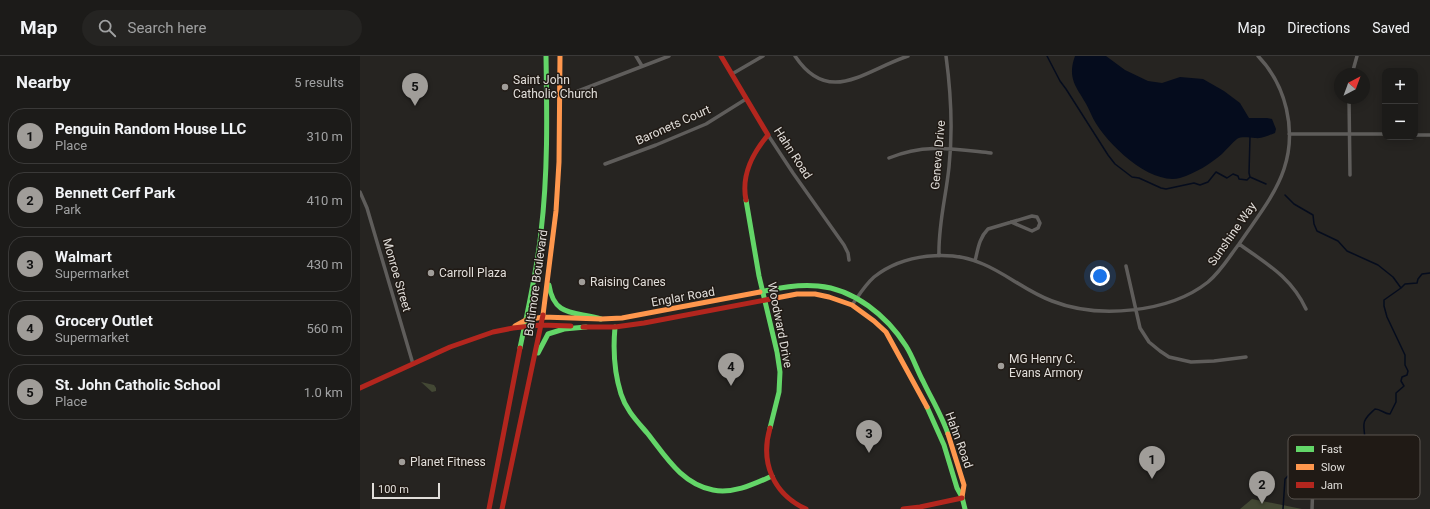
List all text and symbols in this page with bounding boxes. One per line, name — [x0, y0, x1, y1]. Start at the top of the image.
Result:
search box — [82, 10, 362, 46]
text: Map — [20, 16, 58, 39]
icon: search — [96, 17, 118, 39]
text: Search here — [128, 19, 206, 37]
text: Map — [1238, 20, 1265, 36]
text: Directions — [1287, 20, 1350, 36]
text: Saved — [1372, 20, 1410, 36]
north arrow — [1334, 68, 1370, 104]
map controls — [1382, 68, 1418, 140]
button: + — [1382, 68, 1418, 104]
text: Nearby — [16, 72, 71, 92]
pin: 5 — [402, 73, 428, 106]
place label: Saint John Catholic Church — [513, 73, 598, 101]
text: 5 results — [294, 75, 344, 90]
marker: Saint John Catholic Church — [500, 82, 510, 92]
street label: Baronets Court — [633, 102, 713, 148]
button: − — [1382, 104, 1418, 140]
text: Penguin Random House LLC — [55, 120, 246, 138]
street label: Geneva Drive — [928, 120, 948, 190]
street label: Hahn Road — [771, 125, 815, 181]
text: 1 — [26, 129, 34, 144]
text: 310 m — [306, 129, 343, 144]
text: Place — [55, 138, 87, 153]
text: Bennett Cerf Park — [55, 184, 175, 202]
text: 2 — [26, 193, 34, 208]
text: 410 m — [306, 193, 343, 208]
street label: Sunshine Way — [1205, 199, 1259, 269]
text: Park — [55, 202, 81, 217]
street label: Baltimore Boulevard — [522, 229, 550, 337]
street label: Monroe Street — [380, 237, 414, 313]
text: Walmart — [55, 248, 112, 266]
text: 3 — [26, 257, 34, 272]
text: 430 m — [306, 257, 343, 272]
text: Supermarket — [55, 266, 129, 281]
place label: Carroll Plaza — [439, 266, 507, 280]
your location — [1090, 266, 1110, 286]
marker: Carroll Plaza — [426, 268, 436, 278]
place label: Raising Canes — [590, 275, 666, 289]
marker: Raising Canes — [577, 277, 587, 287]
street label: Woodward Drive — [765, 281, 795, 369]
street label: Englar Road — [650, 285, 716, 309]
text: Grocery Outlet — [55, 312, 153, 330]
text: 4 — [26, 321, 34, 336]
text: 560 m — [306, 321, 343, 336]
text: Supermarket — [55, 330, 129, 345]
place label: MG Henry C. Evans Armory — [1009, 352, 1083, 380]
pin: 4 — [718, 353, 744, 386]
marker: MG Henry C. Evans Armory — [996, 361, 1006, 371]
text: St. John Catholic School — [55, 376, 220, 394]
text: 5 — [26, 385, 34, 400]
text: 1.0 km — [304, 385, 343, 400]
text: Place — [55, 394, 87, 409]
street label: Hahn Road — [942, 410, 976, 470]
pin: 3 — [856, 420, 882, 453]
legend — [1288, 435, 1420, 499]
text: Fast — [1321, 443, 1343, 456]
pin: 1 — [1139, 446, 1165, 479]
place label: Planet Fitness — [410, 455, 486, 469]
marker: Planet Fitness — [397, 457, 407, 467]
text: Slow — [1321, 461, 1345, 474]
pin: 2 — [1249, 471, 1275, 504]
text: Jam — [1321, 479, 1343, 492]
scale bar — [372, 481, 440, 500]
text: 100 m — [378, 483, 409, 496]

